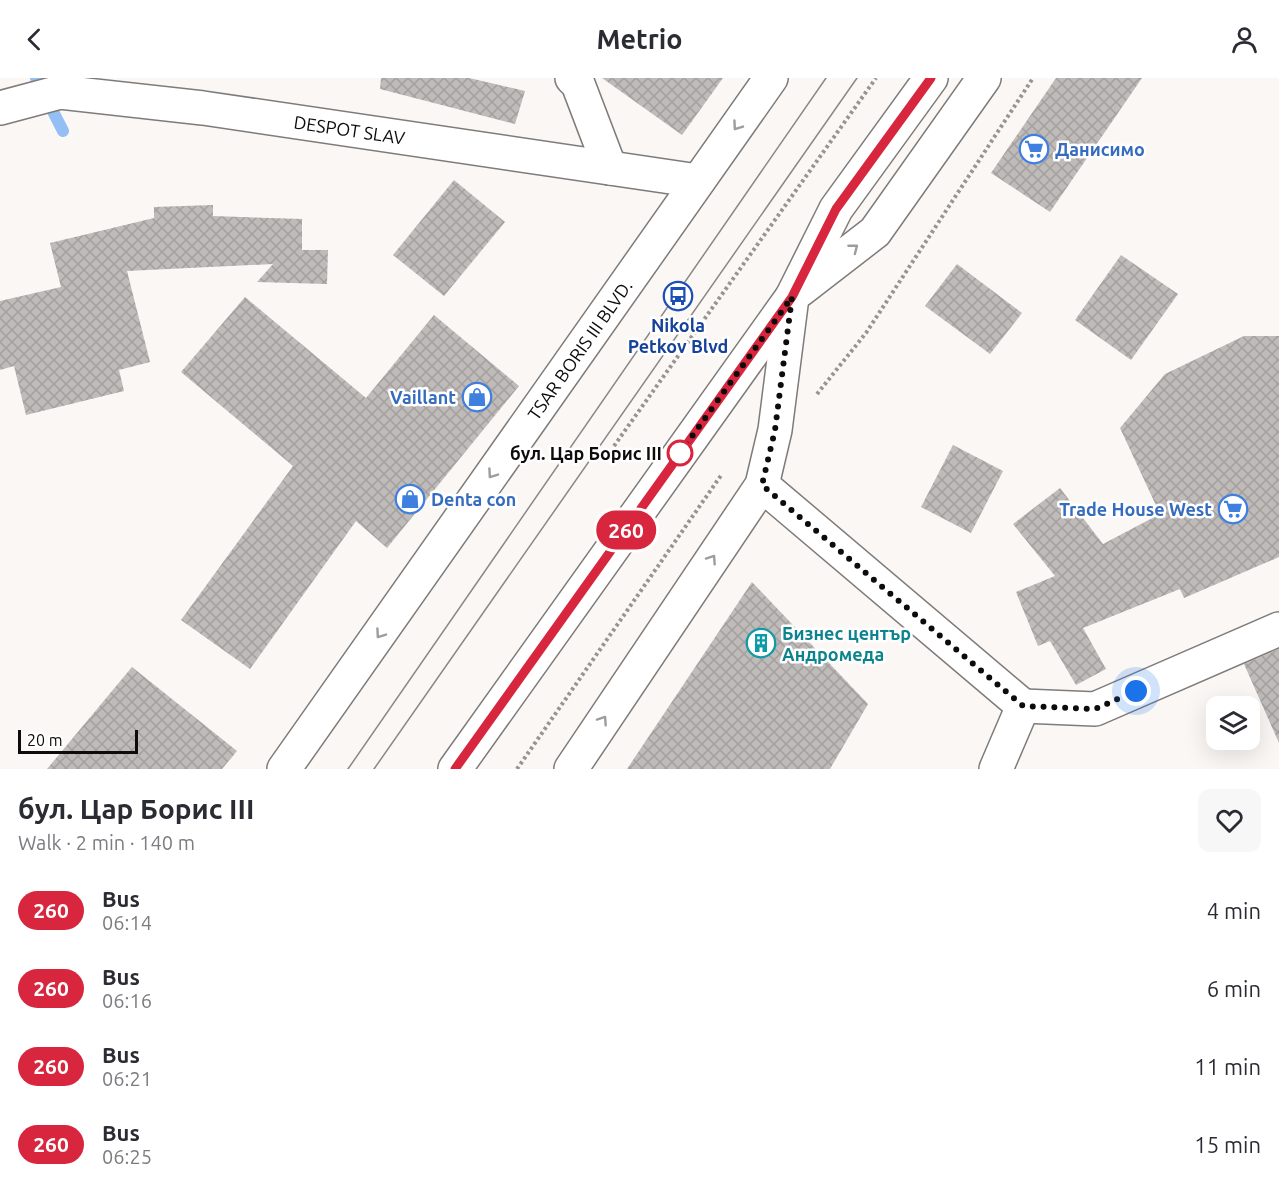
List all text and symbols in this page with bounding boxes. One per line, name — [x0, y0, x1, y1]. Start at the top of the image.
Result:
icon: back — [18, 23, 51, 56]
icon: person — [1228, 23, 1261, 56]
text: Metrio — [596, 24, 683, 54]
street label: DESPOT SLAV — [292, 112, 407, 148]
one-way arrow — [733, 119, 744, 130]
supermarket icon: Данисимо — [1018, 133, 1050, 165]
place label: Данисимо — [1055, 139, 1145, 159]
one-way arrow — [847, 244, 858, 255]
street label: TSAR BORIS III BLVD. — [523, 276, 636, 423]
bus stop icon: Nikola Petkov Blvd — [662, 280, 694, 312]
place label: Nikola Petkov Blvd — [628, 315, 728, 356]
shop icon: Vaillant — [461, 381, 493, 413]
place label: Vaillant — [390, 387, 456, 407]
marker: бул. Цар Борис ІІІ — [667, 440, 693, 466]
place label: бул. Цар Борис ІІІ — [510, 443, 662, 463]
one-way arrow — [488, 468, 499, 479]
shop icon: Denta con — [394, 483, 426, 515]
place label: Denta con — [431, 489, 516, 509]
supermarket icon: Trade House West — [1217, 493, 1249, 525]
place label: Trade House West — [1059, 499, 1212, 519]
line badge: 260 — [592, 510, 660, 550]
text: 260 — [608, 518, 644, 542]
one-way arrow — [705, 554, 716, 565]
place label: Бизнес център Андромеда — [782, 623, 911, 664]
one-way arrow — [376, 627, 387, 638]
building icon: Бизнес център Андромеда — [745, 627, 777, 659]
your location — [1121, 676, 1151, 706]
map controls — [1206, 696, 1260, 750]
button: layers — [1206, 696, 1260, 750]
one-way arrow — [596, 716, 607, 727]
scale bar — [18, 727, 138, 754]
text: 20 m — [27, 731, 63, 749]
button: heart — [1198, 789, 1261, 852]
text: бул. Цар Борис ІІІ — [18, 793, 254, 824]
text: Walk · 2 min · 140 m — [18, 831, 195, 854]
text: Bus — [102, 886, 140, 911]
text: 260 — [33, 898, 69, 922]
text: 4 min — [1207, 898, 1261, 923]
text: 06:14 — [102, 911, 152, 934]
text: Bus — [102, 964, 140, 989]
text: 260 — [33, 976, 69, 1000]
text: 6 min — [1207, 976, 1261, 1001]
text: 06:16 — [102, 989, 152, 1012]
text: Bus — [102, 1042, 140, 1067]
text: 260 — [33, 1054, 69, 1078]
text: 11 min — [1194, 1054, 1261, 1079]
text: 06:21 — [102, 1067, 152, 1090]
text: Bus — [102, 1120, 140, 1145]
text: 260 — [33, 1132, 69, 1156]
text: 15 min — [1194, 1132, 1261, 1157]
text: 06:25 — [102, 1145, 152, 1168]

